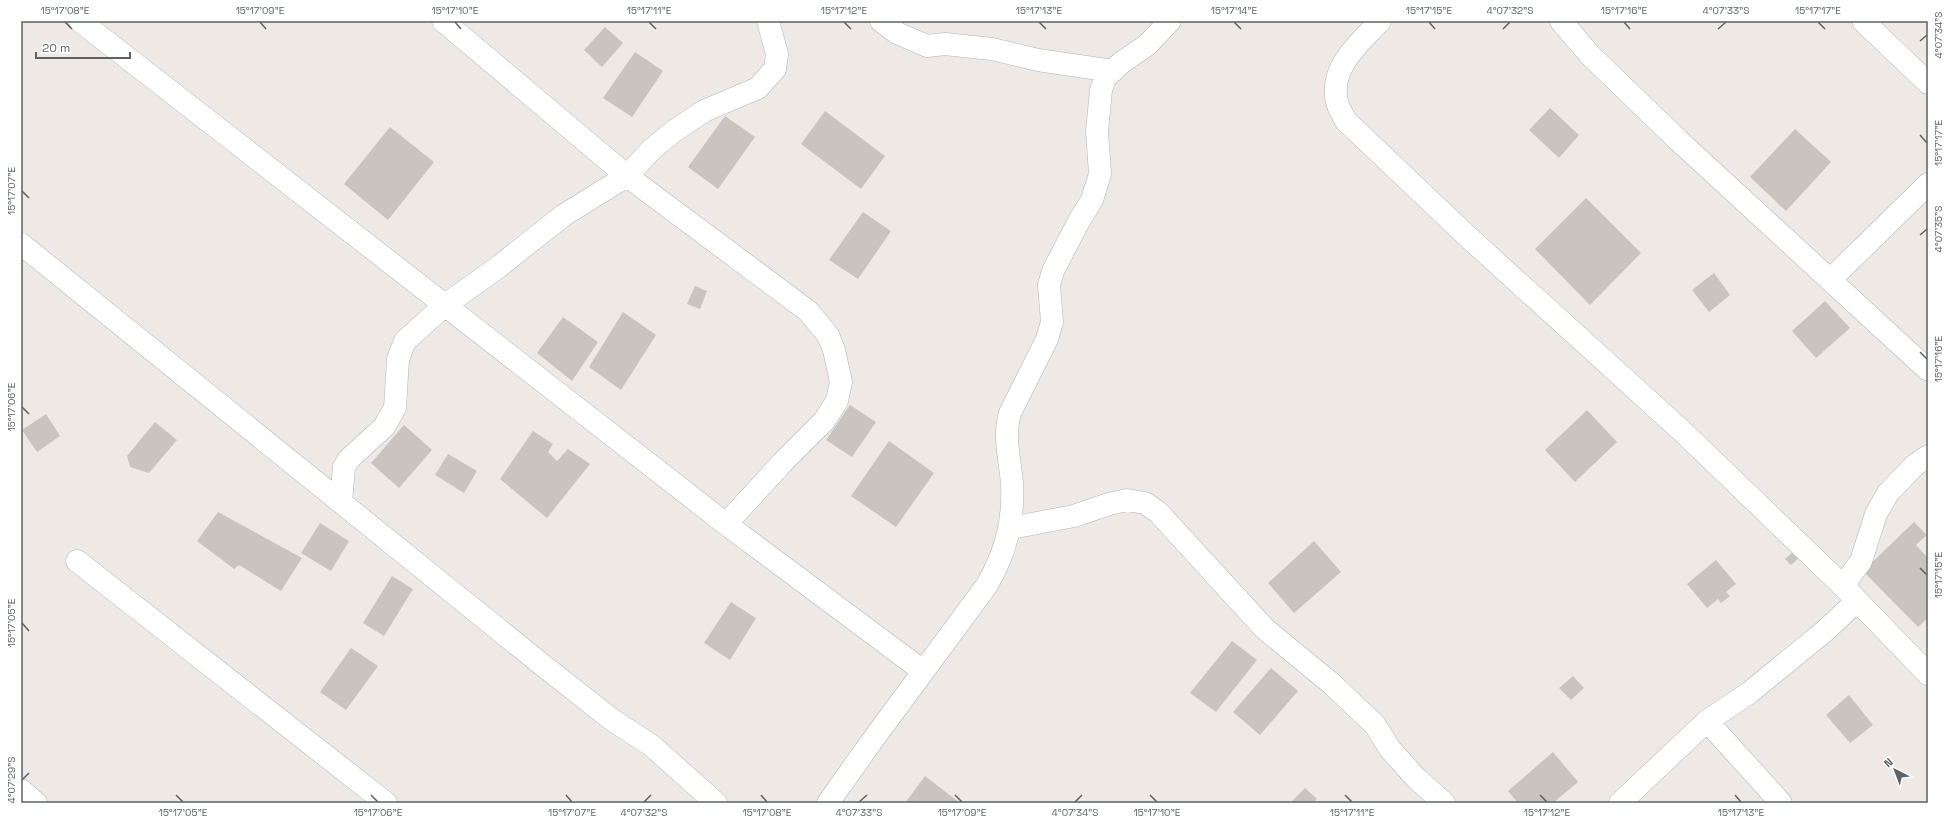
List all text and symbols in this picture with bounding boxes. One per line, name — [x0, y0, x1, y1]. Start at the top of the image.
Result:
text: 15°17'08"E — [41, 4, 90, 17]
text: 15°17'09"E — [236, 4, 285, 17]
text: 15°17'10"E — [432, 4, 479, 17]
text: 15°17'11"E — [627, 4, 672, 17]
text: 15°17'12"E — [821, 4, 868, 17]
text: 15°17'13"E — [1016, 4, 1063, 17]
text: 15°17'14"E — [1211, 4, 1257, 17]
text: 15°17'15"E — [1406, 4, 1453, 17]
text: 4°07'32"S — [1487, 4, 1533, 17]
text: 15°17'16"E — [1601, 4, 1648, 17]
text: 4°07'33"S — [1703, 4, 1749, 17]
text: 15°17'17"E — [1795, 4, 1841, 17]
text: 4°07'34"S — [1932, 12, 1945, 58]
scale bar — [36, 34, 130, 60]
text: 20 m — [42, 40, 70, 56]
text: 15°17'17"E — [1932, 120, 1945, 166]
text: 15°17'07"E — [5, 167, 18, 215]
text: 4°07'35"S — [1932, 206, 1945, 252]
text: 15°17'16"E — [1932, 335, 1945, 382]
text: 15°17'06"E — [5, 382, 18, 431]
text: 15°17'15"E — [1932, 551, 1945, 598]
text: 15°17'05"E — [5, 598, 18, 647]
north arrow — [1875, 750, 1915, 790]
text: N — [1881, 755, 1896, 770]
text: 4°07'29"S — [5, 757, 18, 803]
text: 15°17'05"E — [159, 806, 208, 819]
text: 15°17'06"E — [354, 806, 403, 819]
text: 15°17'07"E — [548, 806, 596, 819]
text: 4°07'32"S — [621, 806, 667, 819]
text: 15°17'08"E — [743, 806, 792, 819]
text: 4°07'33"S — [836, 806, 882, 819]
text: 15°17'09"E — [938, 806, 987, 819]
text: 4°07'34"S — [1052, 806, 1098, 819]
text: 15°17'10"E — [1134, 806, 1181, 819]
text: 15°17'11"E — [1330, 806, 1375, 819]
text: 15°17'12"E — [1524, 806, 1571, 819]
text: 15°17'13"E — [1718, 806, 1765, 819]

